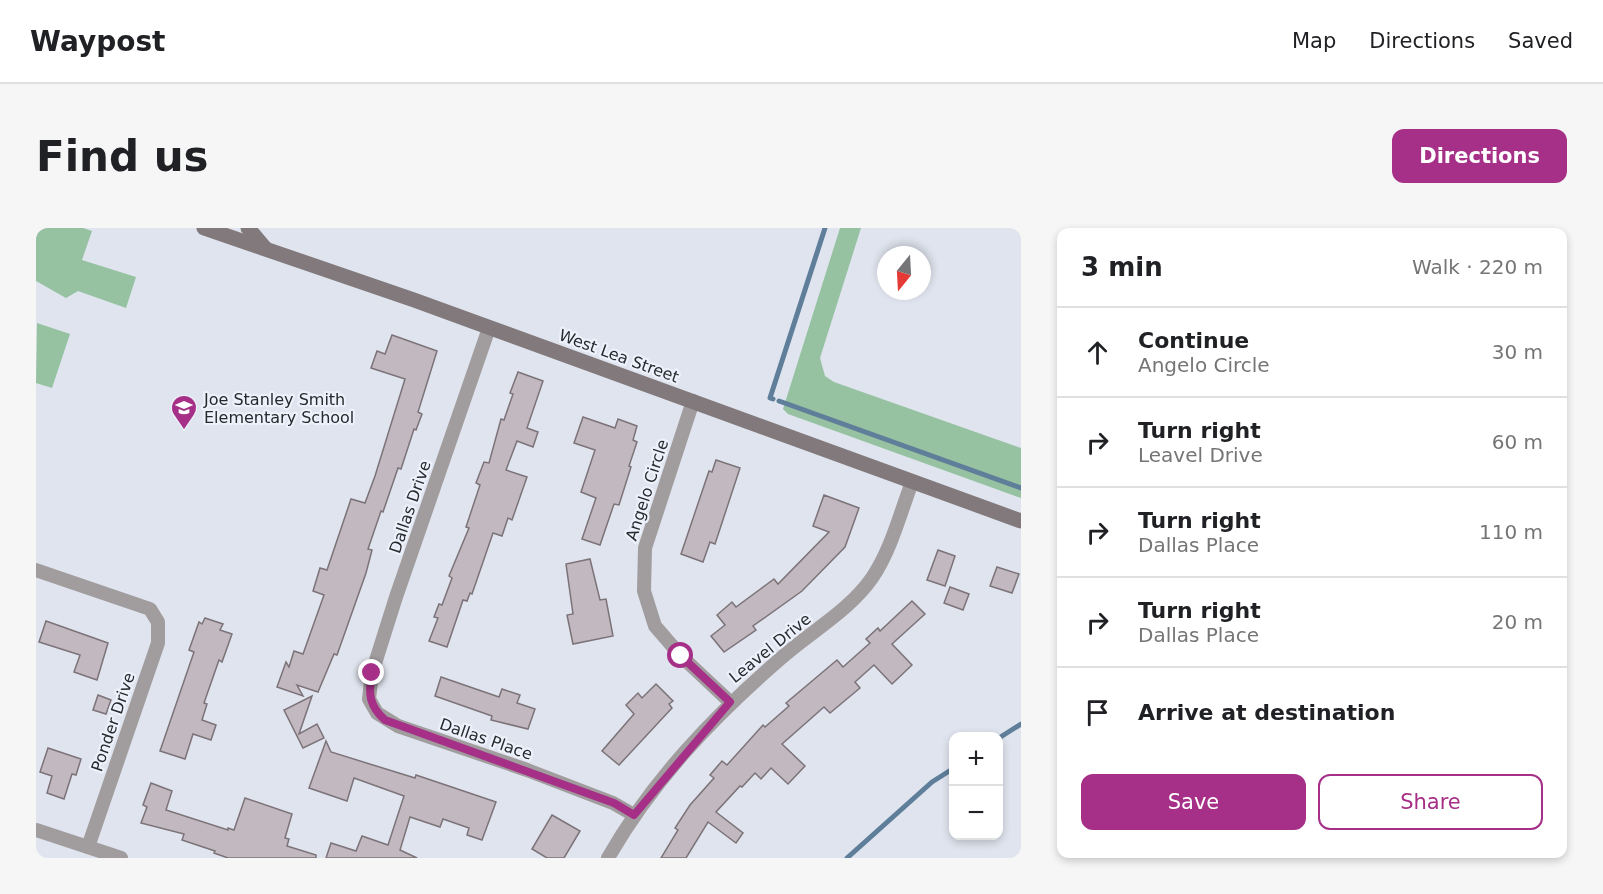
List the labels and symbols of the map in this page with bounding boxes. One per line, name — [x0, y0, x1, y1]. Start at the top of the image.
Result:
north arrow — [877, 246, 931, 300]
street label: West Lea Street — [556, 325, 682, 387]
place label: Joe Stanley Smith Elementary School — [203, 390, 354, 427]
school or university icon: Joe Stanley Smith Elementary School — [169, 393, 199, 431]
street label: Angelo Circle — [622, 437, 672, 543]
street label: Dallas Drive — [385, 458, 435, 556]
street label: Leavel Drive — [725, 609, 815, 687]
route start — [667, 642, 693, 668]
route end — [358, 659, 384, 685]
street label: Ponder Drive — [87, 670, 139, 774]
street label: Dallas Place — [437, 714, 535, 764]

